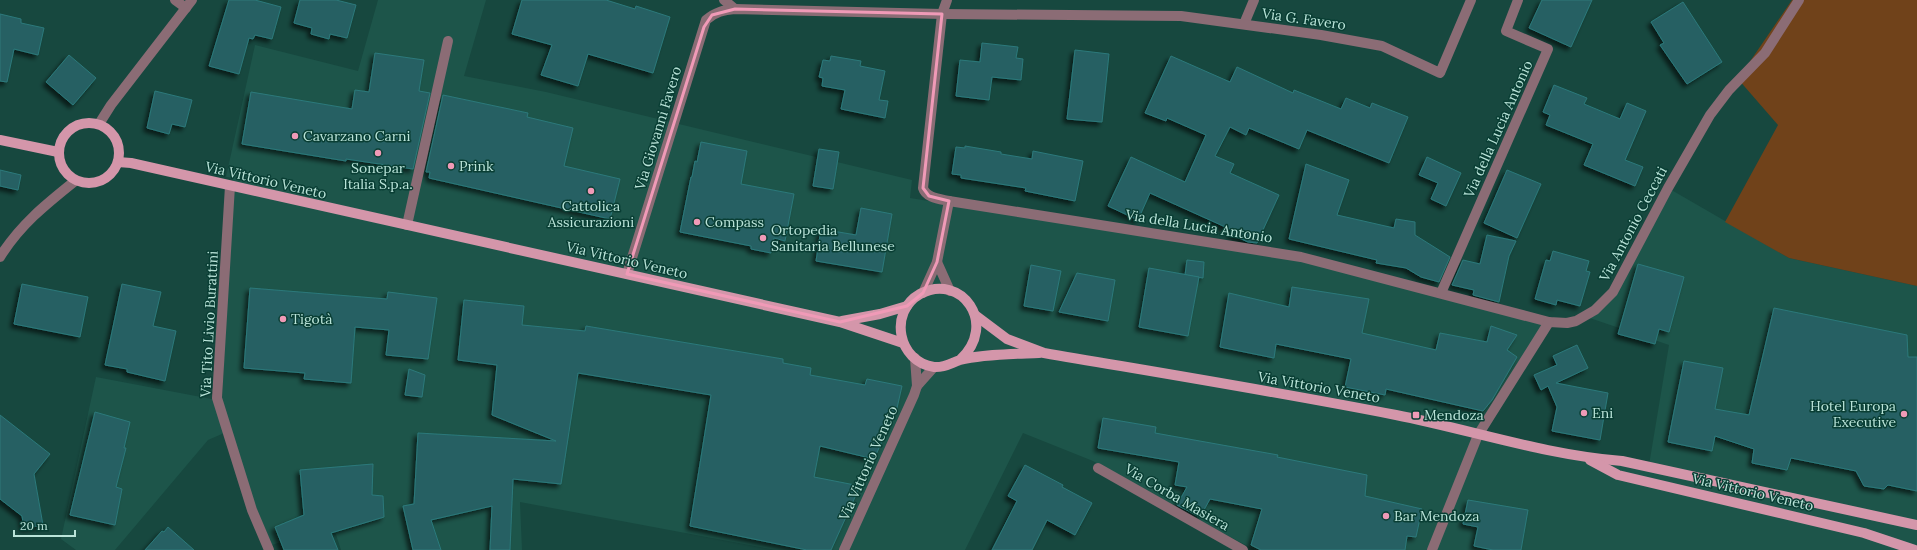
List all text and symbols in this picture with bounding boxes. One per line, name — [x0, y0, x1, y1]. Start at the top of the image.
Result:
street label: Via G. Favero — [1260, 4, 1347, 34]
street label: Via della Lucia Antonio — [1459, 58, 1536, 201]
street label: Via Giovanni Favero — [630, 64, 685, 193]
place label: Cavarzano Carni — [303, 127, 410, 145]
marker: Cavarzano Carni — [290, 131, 300, 141]
marker: Sonepar Italia S.p.a. — [373, 148, 383, 158]
street label: Via Vittorio Veneto — [203, 157, 328, 203]
place label: Prink — [459, 157, 494, 175]
place label: Sonepar Italia S.p.a. — [343, 159, 413, 193]
marker: Prink — [446, 161, 456, 171]
street label: Via Antonio Ceccati — [1595, 163, 1671, 285]
marker: Cattolica Assicurazioni — [586, 186, 596, 196]
place label: Cattolica Assicurazioni — [547, 197, 634, 231]
street label: Via della Lucia Antonio — [1123, 205, 1274, 246]
place label: Compass — [705, 213, 764, 231]
marker: Compass — [692, 217, 702, 227]
place label: Ortopedia Sanitaria Bellunese — [771, 221, 895, 255]
marker: Ortopedia Sanitaria Bellunese — [758, 233, 768, 243]
street label: Via Vittorio Veneto — [564, 237, 689, 283]
street label: Via Tito Livio Burattini — [196, 250, 222, 399]
place label: Tigotà — [291, 310, 332, 328]
marker: Tigotà — [278, 314, 288, 324]
street label: Via Vittorio Veneto — [1256, 367, 1381, 407]
place label: Hotel Europa Executive — [1810, 397, 1896, 431]
street label: Via Vittorio Veneto — [834, 403, 901, 524]
place label: Eni — [1592, 404, 1613, 422]
place label: Mendoza — [1424, 406, 1484, 424]
marker: Eni — [1579, 408, 1589, 418]
marker: Hotel Europa Executive — [1899, 409, 1909, 419]
marker: Mendoza — [1411, 410, 1421, 420]
street label: Via Corba Masiera — [1121, 459, 1233, 534]
street label: Via Vittorio Veneto — [1690, 469, 1815, 515]
place label: Bar Mendoza — [1394, 507, 1479, 525]
marker: Bar Mendoza — [1381, 511, 1391, 521]
scale bar — [14, 512, 75, 538]
text: 20 m — [20, 518, 48, 533]

